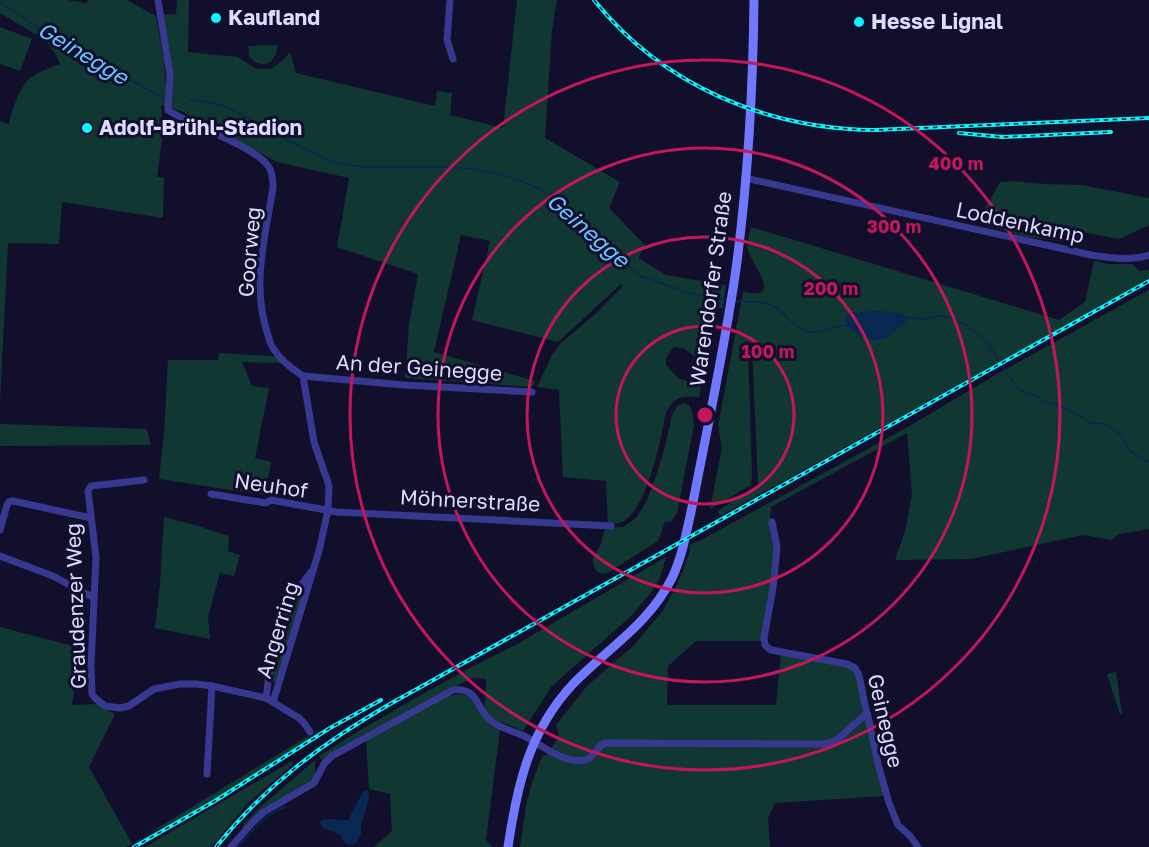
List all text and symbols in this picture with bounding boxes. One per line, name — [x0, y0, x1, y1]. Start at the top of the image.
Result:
place label: Kaufland — [228, 4, 320, 30]
place label: Hesse Lignal — [871, 8, 1003, 34]
marker: Kaufland — [209, 11, 223, 25]
water label: Geinegge — [33, 15, 135, 91]
marker: Hesse Lignal — [852, 15, 866, 29]
place label: Adolf-Brühl-Stadion — [99, 114, 302, 140]
marker: Adolf-Brühl-Stadion — [80, 121, 94, 135]
text: 400 m — [929, 152, 983, 174]
water label: Geinegge — [542, 187, 637, 274]
street label: Warendorfer Straße — [683, 189, 737, 388]
street label: Loddenkamp — [954, 196, 1087, 248]
street label: Goorweg — [232, 206, 266, 298]
text: 300 m — [867, 215, 921, 237]
text: 200 m — [804, 277, 858, 299]
text: 100 m — [742, 340, 794, 362]
street label: An der Geinegge — [335, 348, 503, 386]
centre of rings — [695, 405, 715, 425]
street label: Neuhof — [233, 467, 310, 503]
street label: Möhnerstraße — [399, 483, 541, 517]
street label: Graudenzer Weg — [59, 523, 91, 689]
street label: Angerring — [250, 578, 304, 681]
street label: Geinegge — [863, 671, 909, 770]

